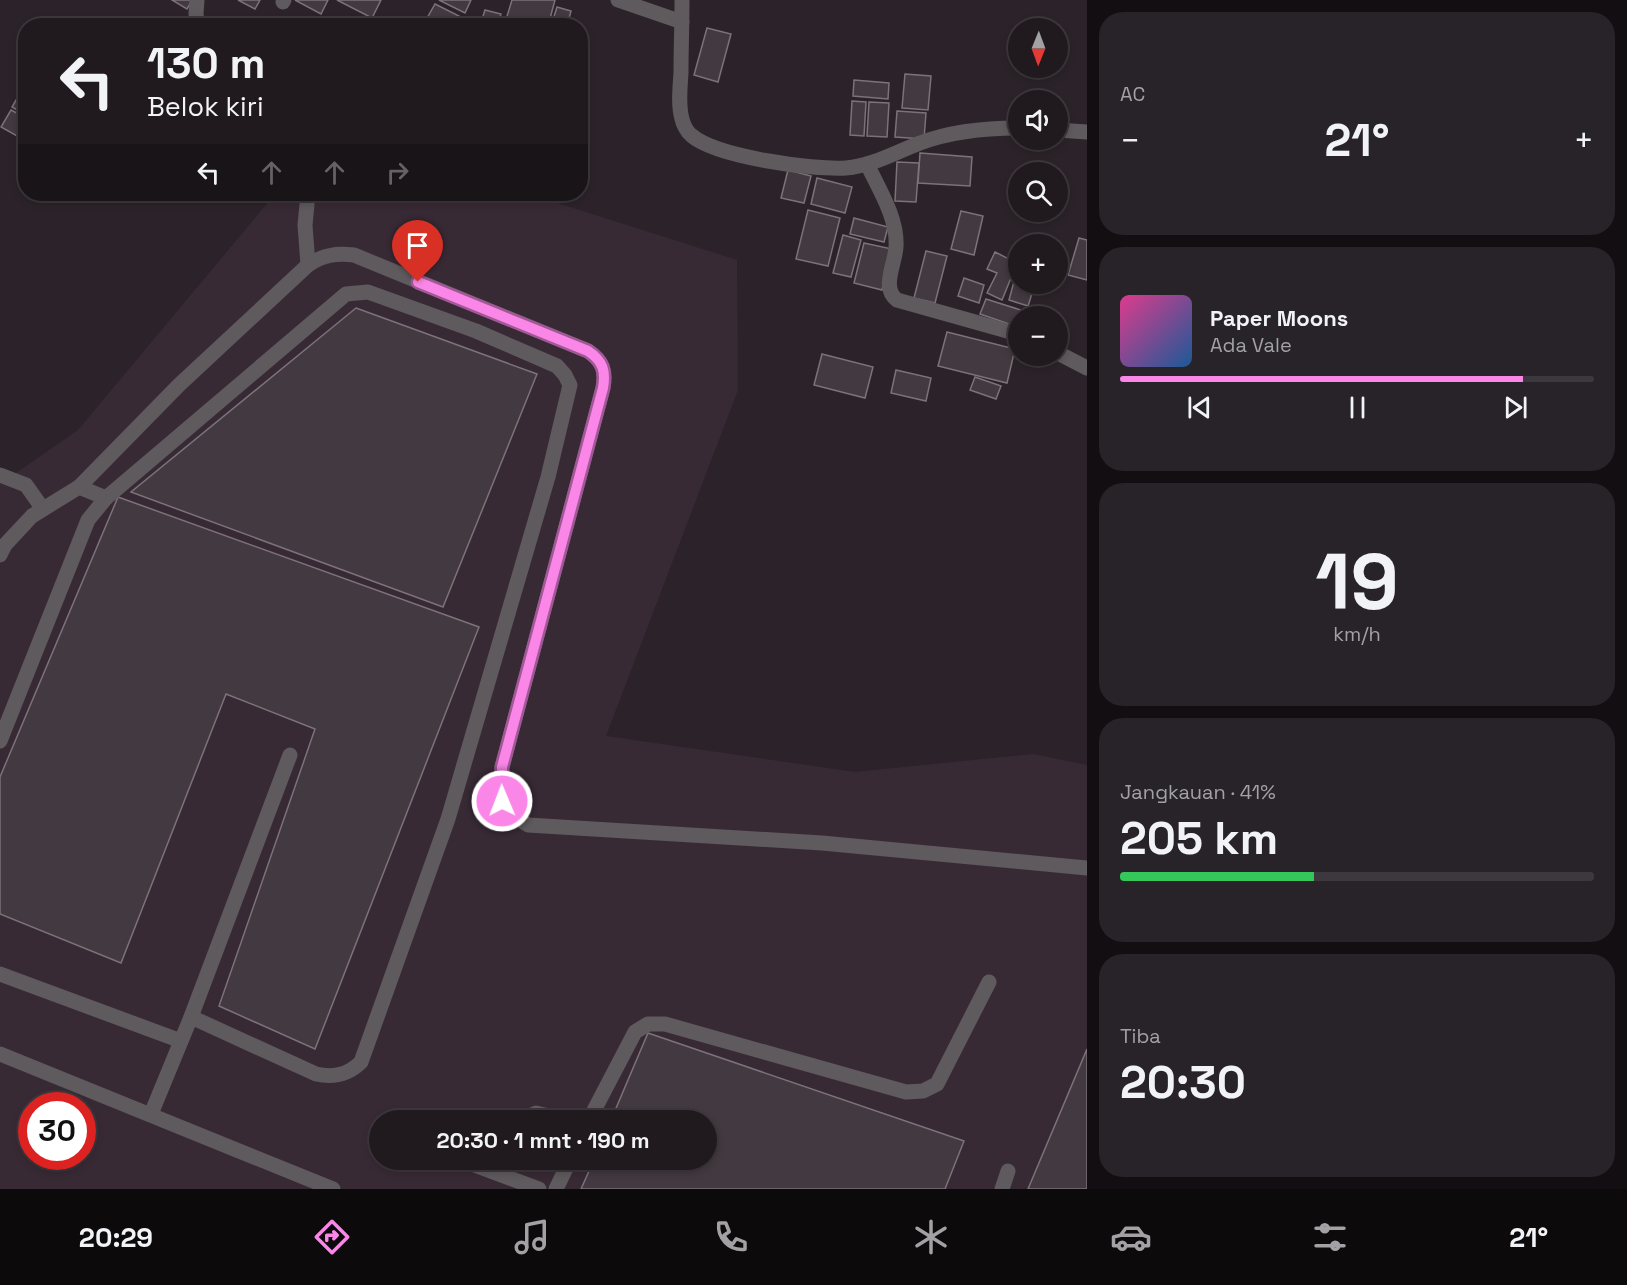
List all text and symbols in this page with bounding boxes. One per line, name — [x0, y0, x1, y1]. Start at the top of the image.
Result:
north arrow — [1008, 18, 1068, 78]
map controls — [1008, 18, 1068, 366]
text: 130 m — [147, 37, 265, 90]
icon: left — [48, 42, 126, 120]
text: AC — [1120, 81, 1145, 107]
text: Belok kiri — [147, 89, 264, 124]
button: sound — [1008, 90, 1068, 150]
text: 21° — [1325, 112, 1389, 169]
text: − — [1120, 120, 1140, 162]
text: + — [1574, 120, 1594, 162]
icon: left — [192, 156, 225, 189]
icon: ahead — [255, 156, 288, 189]
icon: ahead — [318, 156, 351, 189]
icon: right — [381, 156, 414, 189]
button: search — [1008, 162, 1068, 222]
pin — [392, 220, 443, 282]
icon: arrive — [401, 229, 434, 262]
button: + — [1008, 234, 1068, 294]
text: Paper Moons — [1210, 304, 1348, 332]
button: − — [1008, 306, 1068, 366]
text: Ada Vale — [1210, 332, 1292, 358]
icon: previous — [1183, 391, 1216, 424]
icon: pause — [1341, 391, 1374, 424]
icon: next — [1499, 391, 1532, 424]
text: 19 — [1315, 532, 1399, 632]
text: km/h — [1333, 621, 1381, 647]
position arrow — [470, 769, 534, 833]
text: Jangkauan · 41% — [1120, 779, 1276, 805]
text: 205 km — [1120, 810, 1278, 867]
text: Tiba — [1120, 1023, 1161, 1049]
text: 20:30 — [1120, 1054, 1246, 1111]
speed limit sign: 30 — [18, 1092, 96, 1170]
text: 20:30 · 1 mnt · 190 m — [436, 1126, 650, 1154]
icon: directions — [311, 1216, 353, 1258]
icon: music — [511, 1216, 553, 1258]
icon: phone — [710, 1216, 752, 1258]
icon: climate — [910, 1216, 952, 1258]
icon: car — [1110, 1216, 1152, 1258]
icon: filters — [1309, 1216, 1351, 1258]
text: 20:29 — [79, 1220, 153, 1255]
text: 21° — [1509, 1220, 1548, 1255]

